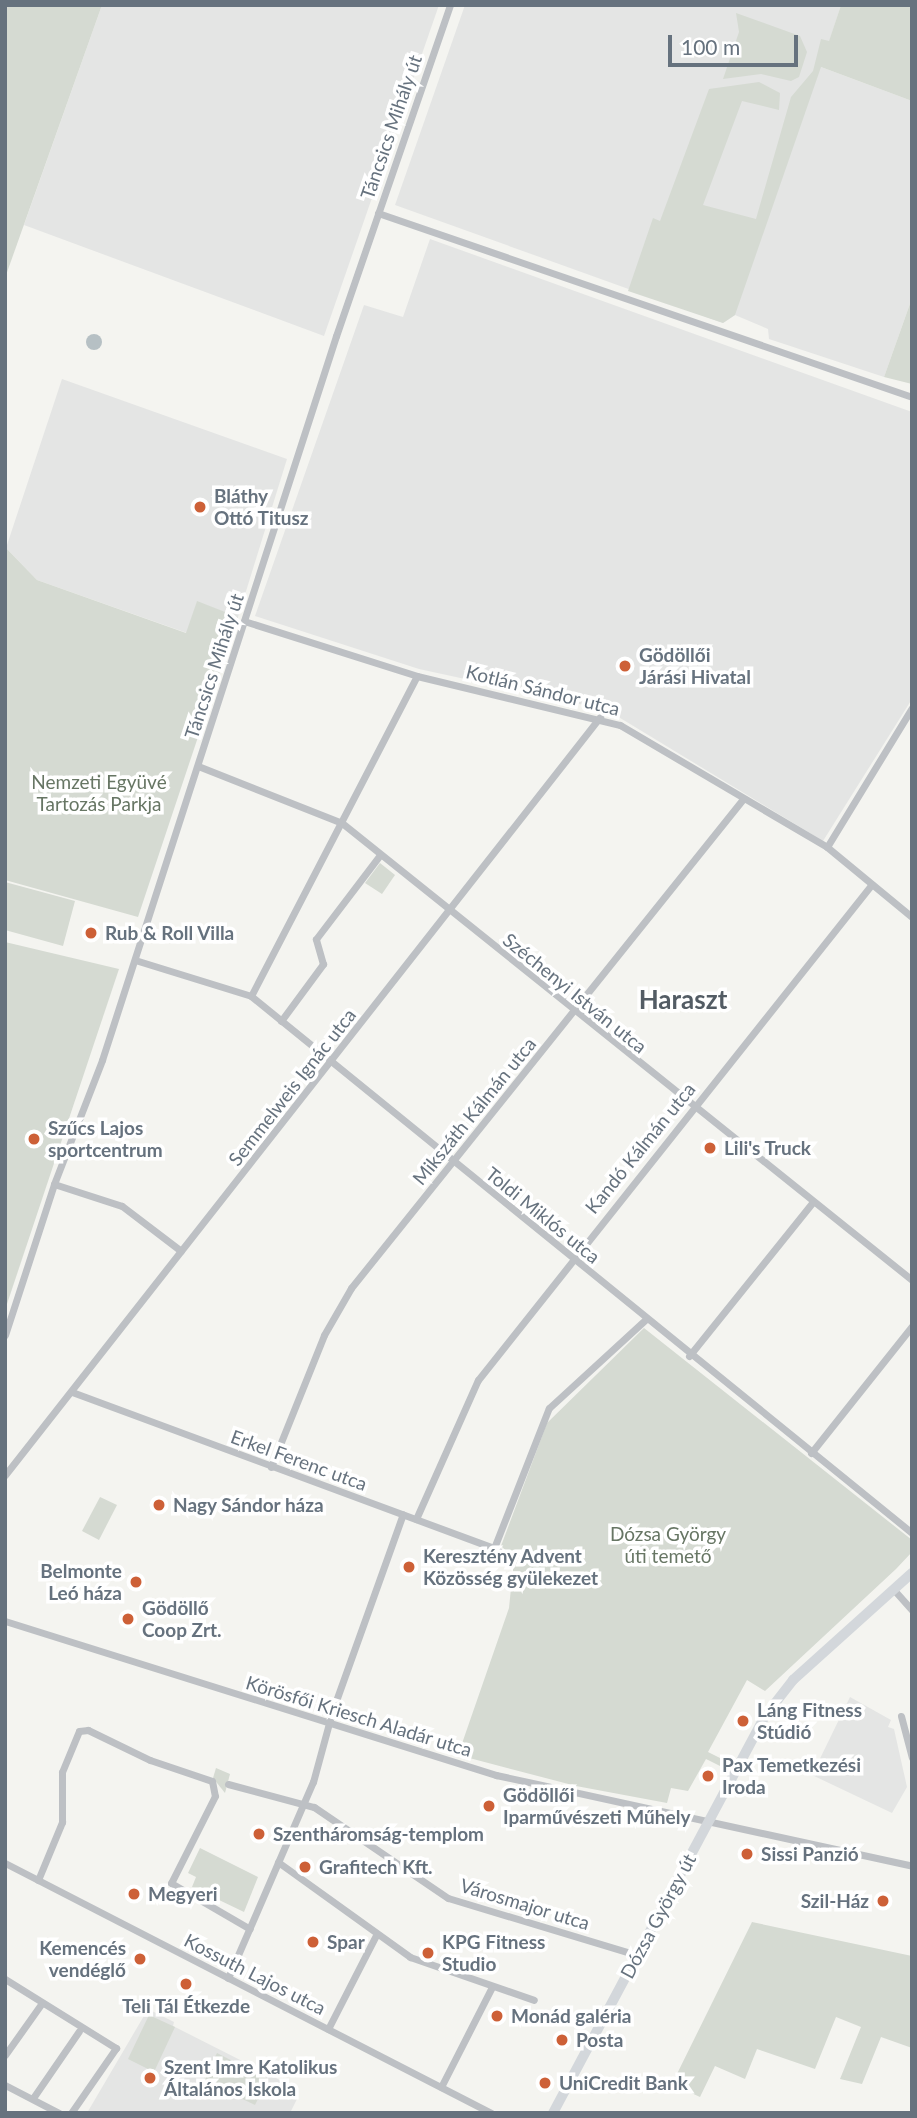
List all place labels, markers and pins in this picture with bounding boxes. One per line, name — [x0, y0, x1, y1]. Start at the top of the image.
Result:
place label: Bláthy Ottó Titusz — [214, 485, 309, 529]
marker: Bláthy Ottó Titusz — [192, 499, 208, 515]
place label: Gödöllői Járási Hivatal — [639, 644, 751, 688]
marker: Gödöllői Járási Hivatal — [617, 658, 633, 674]
place label: Rub & Roll Villa — [105, 922, 235, 944]
marker: Rub & Roll Villa — [83, 925, 99, 941]
place label: Szűcs Lajos sportcentrum — [48, 1117, 163, 1161]
marker: Szűcs Lajos sportcentrum — [26, 1131, 42, 1147]
place label: Lili's Truck — [724, 1137, 812, 1159]
marker: Lili's Truck — [702, 1140, 718, 1156]
place label: Nagy Sándor háza — [173, 1494, 324, 1516]
marker: Nagy Sándor háza — [151, 1497, 167, 1513]
place label: Keresztény Advent Közösség gyülekezet — [423, 1545, 598, 1589]
marker: Keresztény Advent Közösség gyülekezet — [401, 1559, 417, 1575]
place label: Belmonte Leó háza — [40, 1560, 122, 1604]
marker: Belmonte Leó háza — [128, 1574, 144, 1590]
place label: Gödöllő Coop Zrt. — [142, 1597, 222, 1641]
marker: Gödöllő Coop Zrt. — [120, 1611, 136, 1627]
place label: Láng Fitness Stúdió — [757, 1699, 862, 1743]
marker: Láng Fitness Stúdió — [735, 1713, 751, 1729]
place label: Pax Temetkezési Iroda — [722, 1754, 862, 1798]
marker: Pax Temetkezési Iroda — [700, 1768, 716, 1784]
place label: Gödöllői Iparművészeti Műhely — [503, 1784, 690, 1828]
marker: Gödöllői Iparművészeti Műhely — [481, 1798, 497, 1814]
place label: Szentháromság-templom — [273, 1823, 484, 1845]
marker: Szentháromság-templom — [251, 1826, 267, 1842]
place label: Sissi Panzió — [761, 1843, 859, 1865]
marker: Sissi Panzió — [739, 1846, 755, 1862]
place label: Grafitech Kft. — [319, 1856, 433, 1878]
marker: Grafitech Kft. — [297, 1859, 313, 1875]
place label: Megyeri — [148, 1883, 218, 1905]
marker: Megyeri — [126, 1886, 142, 1902]
place label: Szil-Ház — [801, 1890, 869, 1912]
marker: Szil-Ház — [875, 1893, 891, 1909]
place label: Spar — [327, 1931, 365, 1953]
place label: KPG Fitness Studio — [442, 1931, 545, 1975]
marker: Spar — [305, 1934, 321, 1950]
place label: Kemencés vendéglő — [39, 1937, 126, 1981]
marker: KPG Fitness Studio — [420, 1945, 436, 1961]
marker: Kemencés vendéglő — [132, 1951, 148, 1967]
marker: Teli Tál Étkezde — [178, 1976, 194, 1992]
place label: Teli Tál Étkezde — [122, 1995, 250, 2017]
place label: Monád galéria — [511, 2005, 631, 2027]
marker: Monád galéria — [489, 2008, 505, 2024]
place label: Posta — [576, 2029, 623, 2051]
marker: Posta — [554, 2032, 570, 2048]
place label: Szent Imre Katolikus Általános Iskola — [164, 2056, 337, 2100]
marker: Szent Imre Katolikus Általános Iskola — [142, 2070, 158, 2086]
place label: UniCredit Bank — [559, 2072, 688, 2094]
marker: UniCredit Bank — [537, 2075, 553, 2091]

